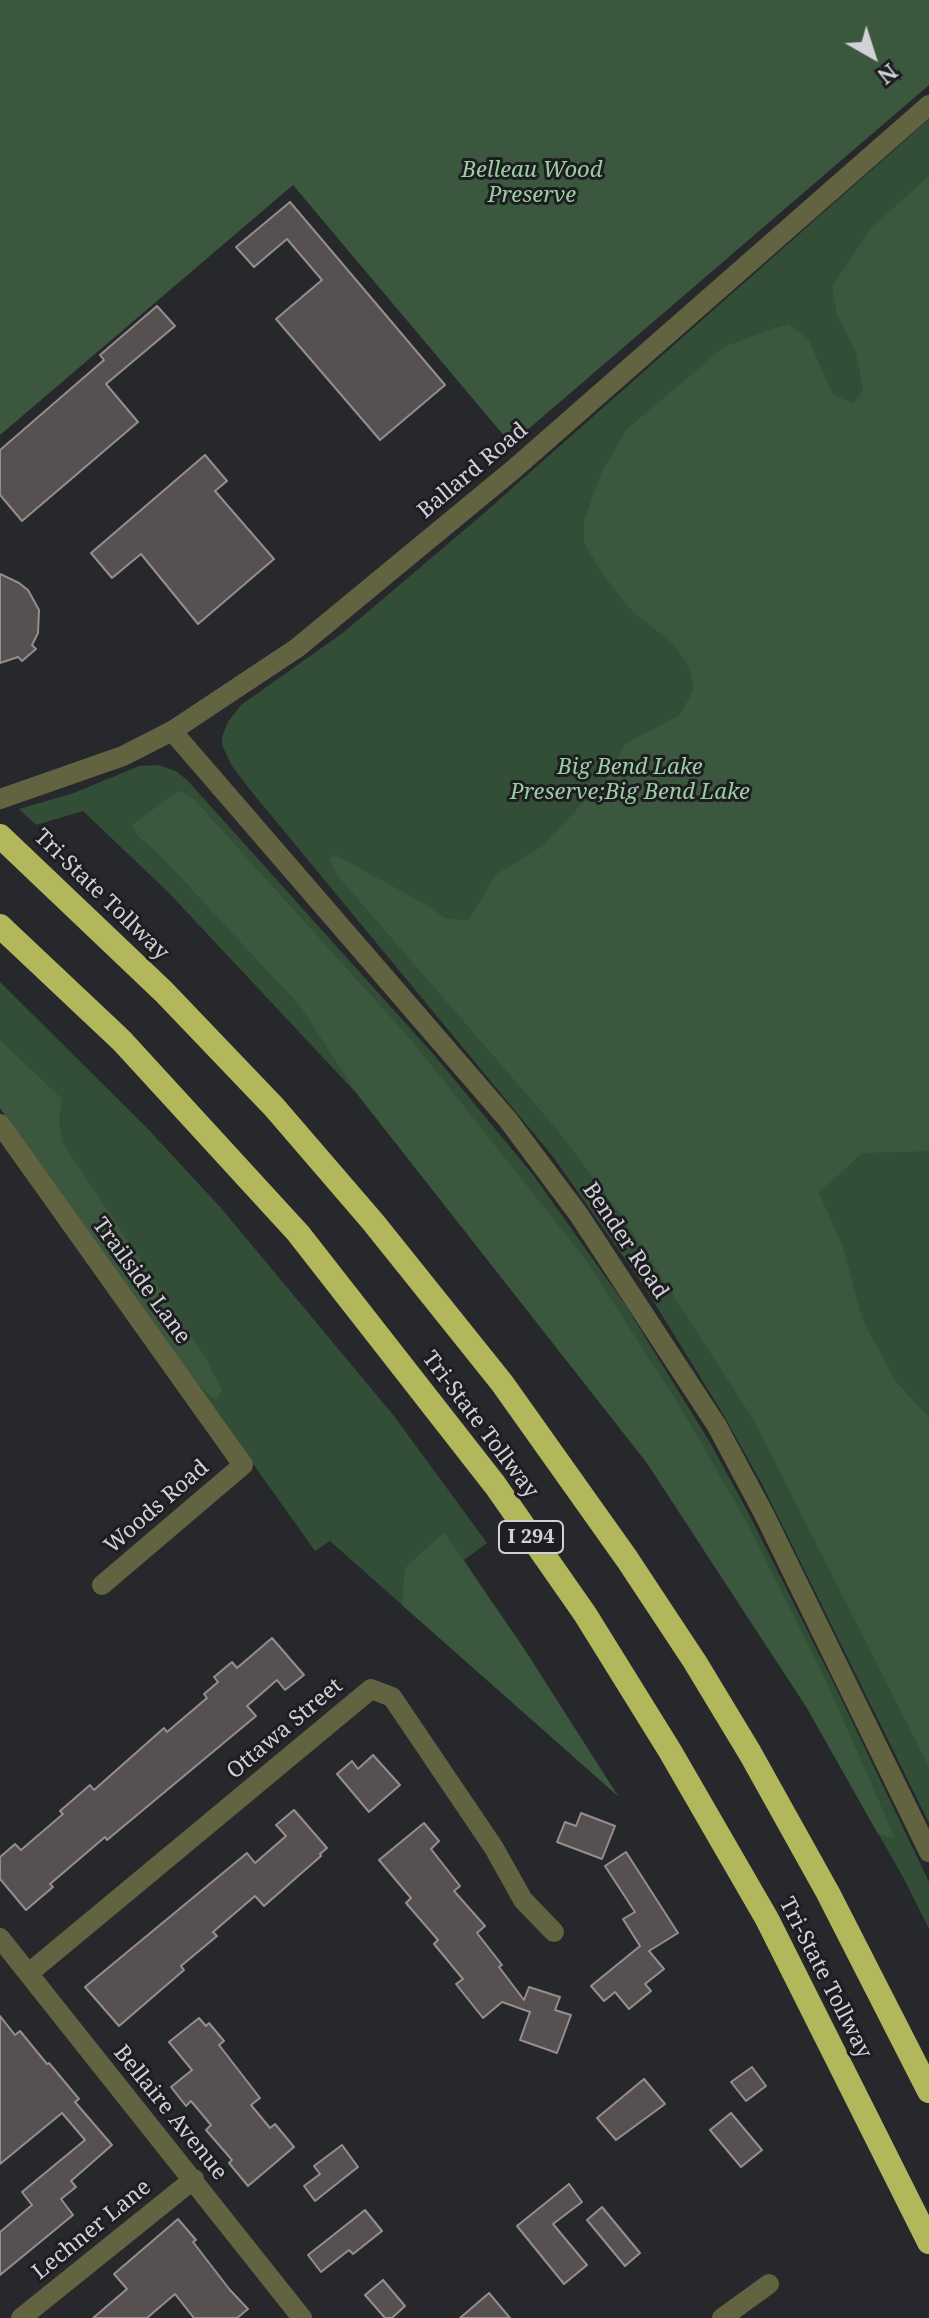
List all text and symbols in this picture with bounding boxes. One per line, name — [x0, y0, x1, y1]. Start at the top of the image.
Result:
north arrow — [833, 16, 913, 96]
text: N — [872, 58, 904, 92]
park label: Belleau Wood Preserve — [462, 158, 602, 210]
street label: Ballard Road — [413, 417, 533, 525]
park label: Big Bend Lake Preserve;Big Bend Lake — [510, 755, 750, 806]
street label: Tri-State Tollway — [28, 824, 174, 966]
street label: Bender Road — [576, 1178, 674, 1304]
street label: Trailside Lane — [86, 1213, 196, 1349]
street label: Tri-State Tollway — [416, 1346, 544, 1504]
street label: Woods Road — [100, 1455, 214, 1559]
road number: I 294 — [499, 1521, 563, 1553]
street label: Ottawa Street — [222, 1673, 348, 1785]
street label: Tri-State Tollway — [773, 1893, 877, 2063]
street label: Bellaire Avenue — [108, 2040, 232, 2186]
street label: Lechner Lane — [28, 2174, 156, 2286]

